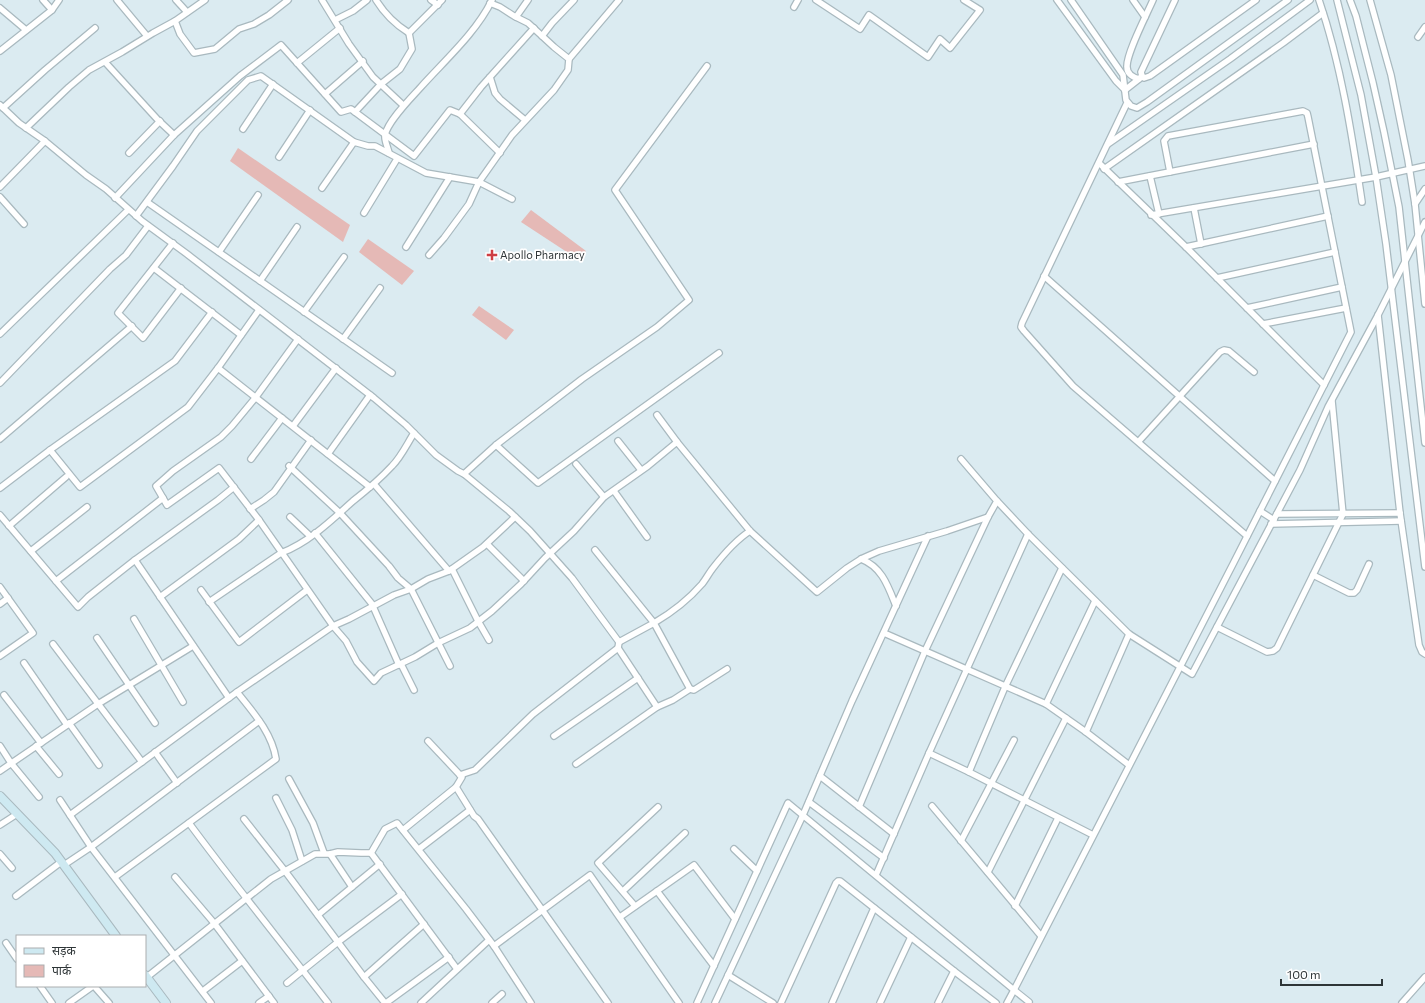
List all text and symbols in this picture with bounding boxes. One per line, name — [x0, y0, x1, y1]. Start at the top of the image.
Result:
place label: Apollo Pharmacy — [500, 248, 585, 261]
marker: Apollo Pharmacy — [487, 250, 497, 260]
legend — [16, 935, 146, 987]
text: सड़क — [52, 943, 77, 958]
scale bar — [1281, 961, 1382, 987]
text: पार्क — [52, 963, 72, 977]
text: 100 m — [1287, 967, 1321, 981]

